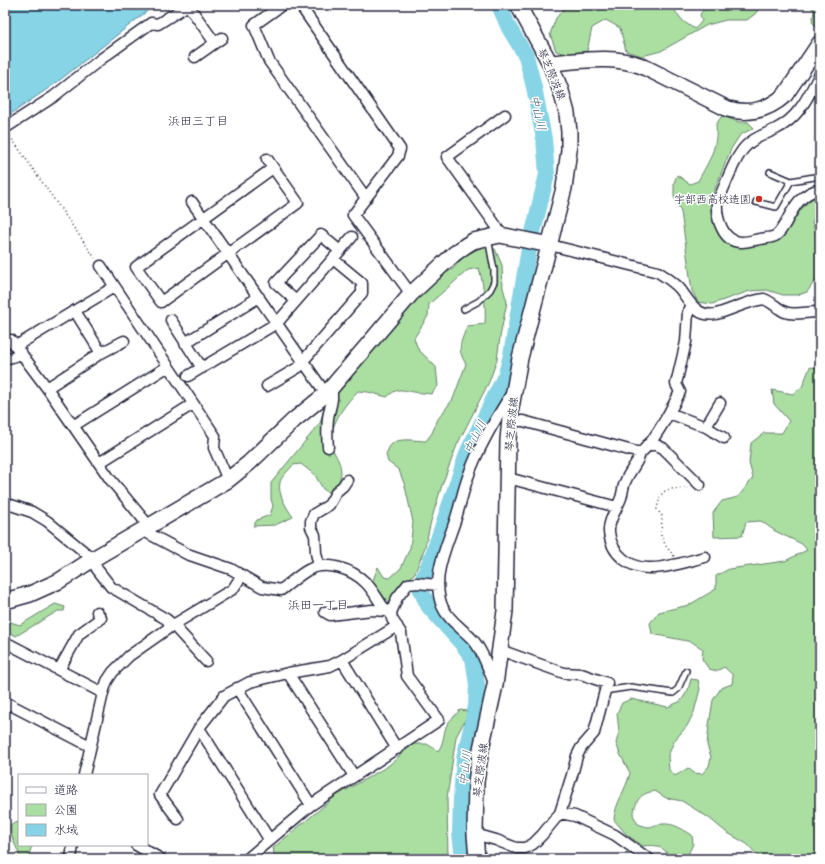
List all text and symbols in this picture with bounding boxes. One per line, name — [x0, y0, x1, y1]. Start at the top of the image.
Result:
street label: 琴芝際波線 — [535, 46, 569, 102]
water label: 中山川 — [526, 93, 551, 132]
district label: 浜田三丁目 — [168, 112, 228, 129]
place label: 宇部西高校造園 — [674, 192, 751, 206]
marker: 宇部西高校造園 — [754, 194, 764, 204]
street label: 琴芝際波線 — [502, 396, 520, 452]
water label: 中山川 — [459, 417, 490, 457]
district label: 浜田一丁目 — [288, 596, 348, 613]
street label: 琴芝際波線 — [470, 742, 490, 798]
water label: 中山川 — [454, 749, 475, 787]
legend — [18, 774, 148, 846]
text: 道路 — [54, 781, 78, 798]
text: 公園 — [54, 801, 78, 818]
text: 水域 — [54, 821, 78, 838]

